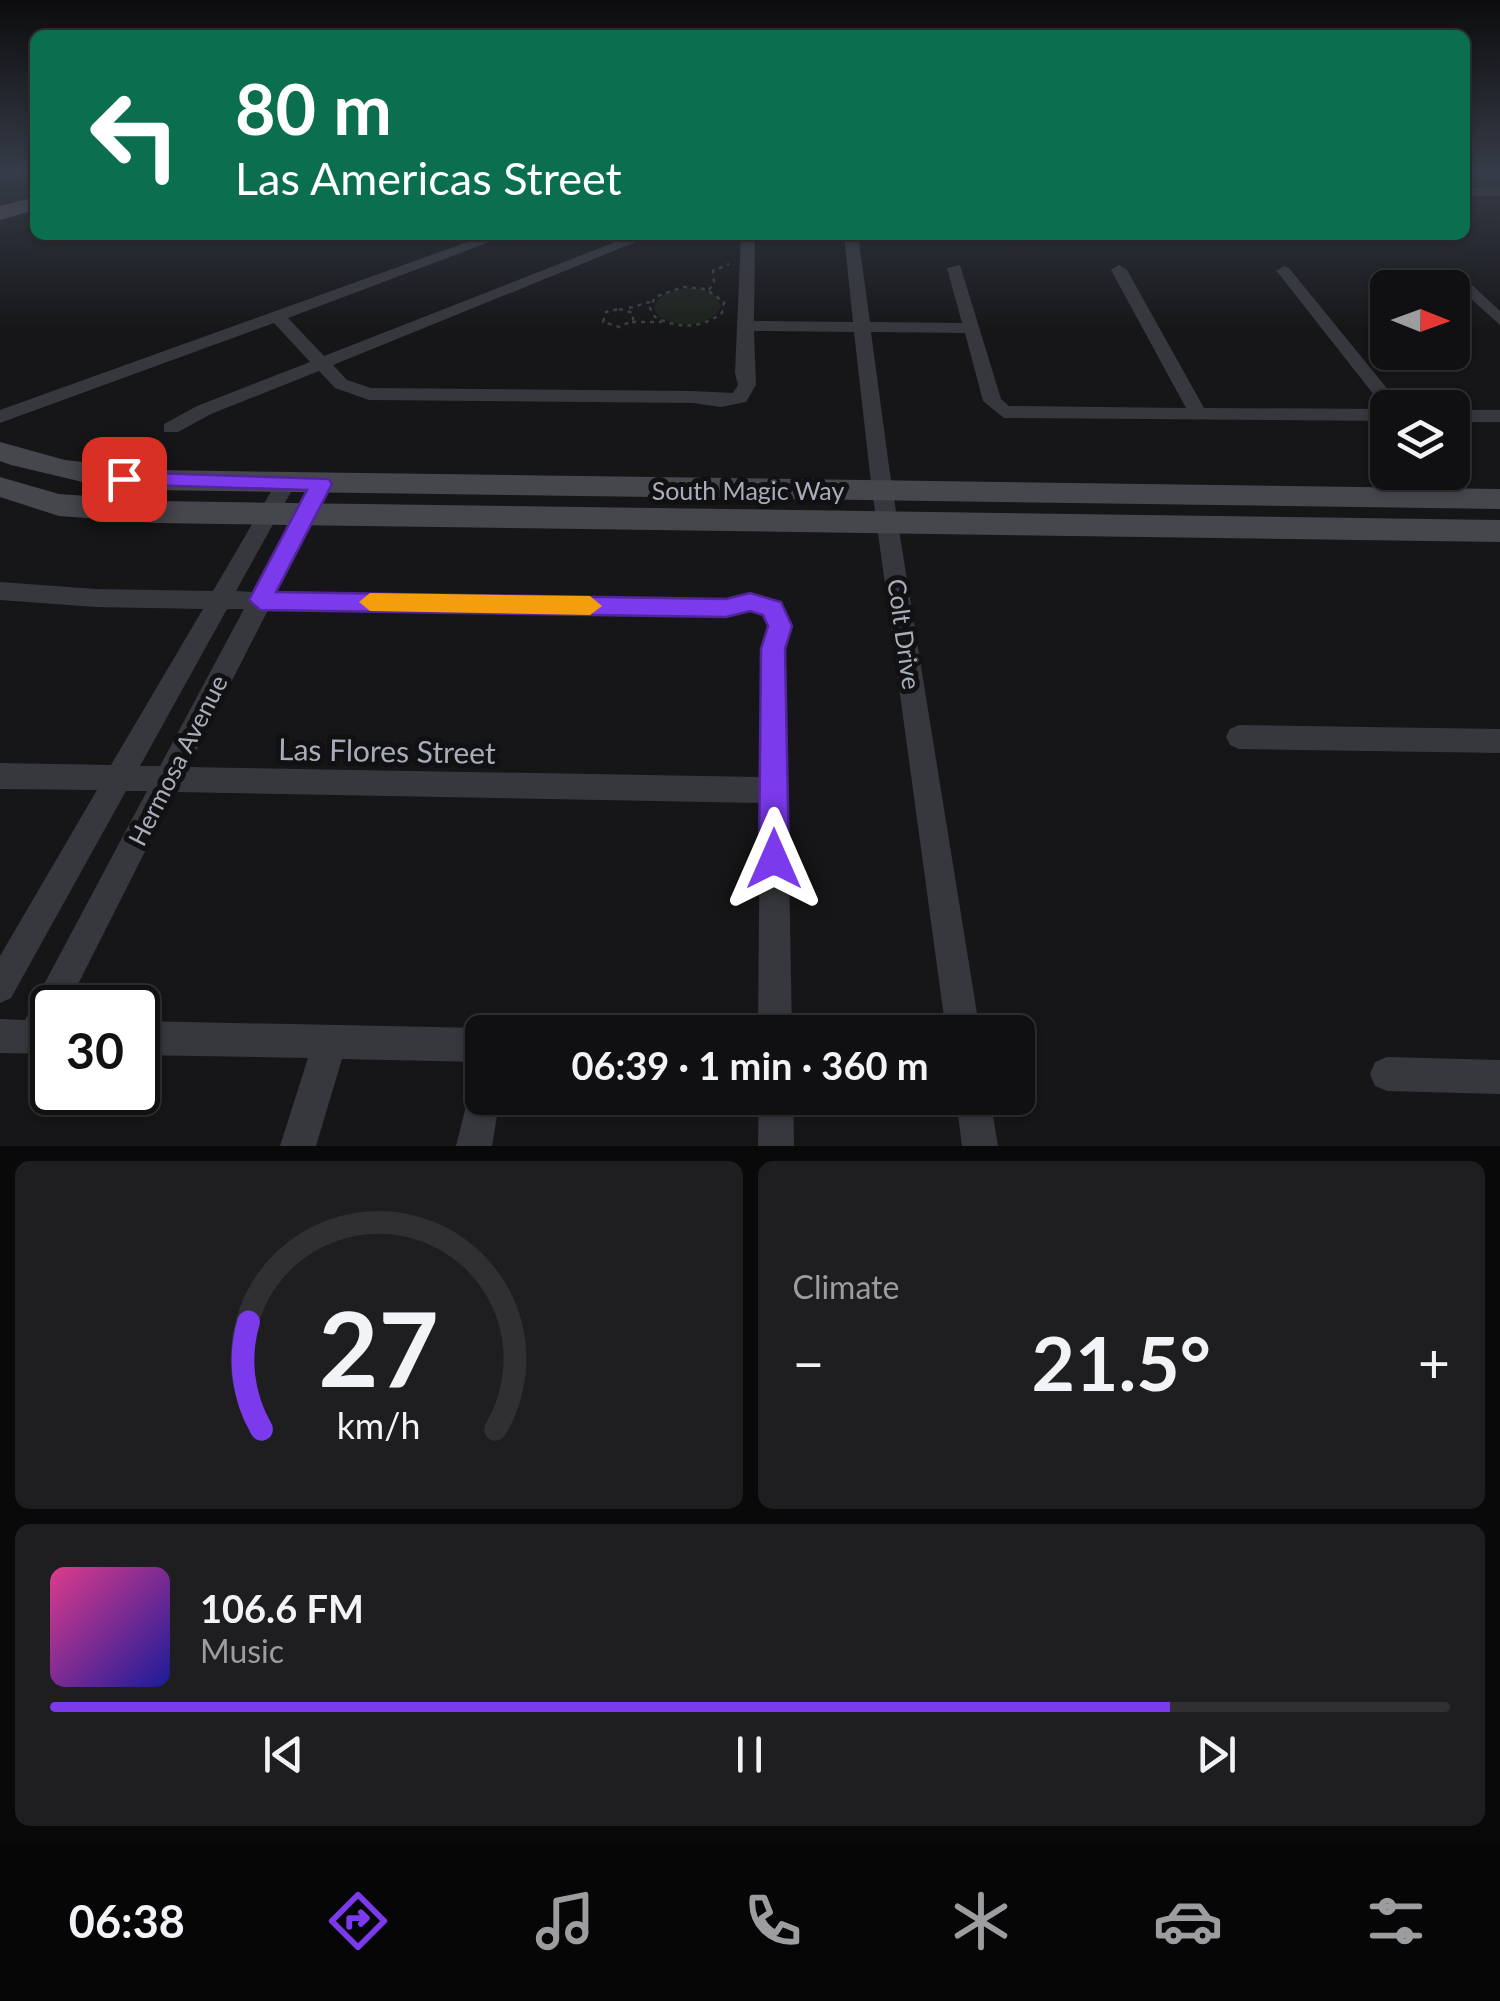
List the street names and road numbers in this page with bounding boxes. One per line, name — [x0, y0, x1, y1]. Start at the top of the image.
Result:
street label: South Magic Way — [652, 475, 844, 505]
street label: Colt Drive — [882, 577, 928, 691]
street label: Hermosa Avenue — [121, 670, 233, 850]
street label: Las Flores Street — [278, 730, 496, 770]

